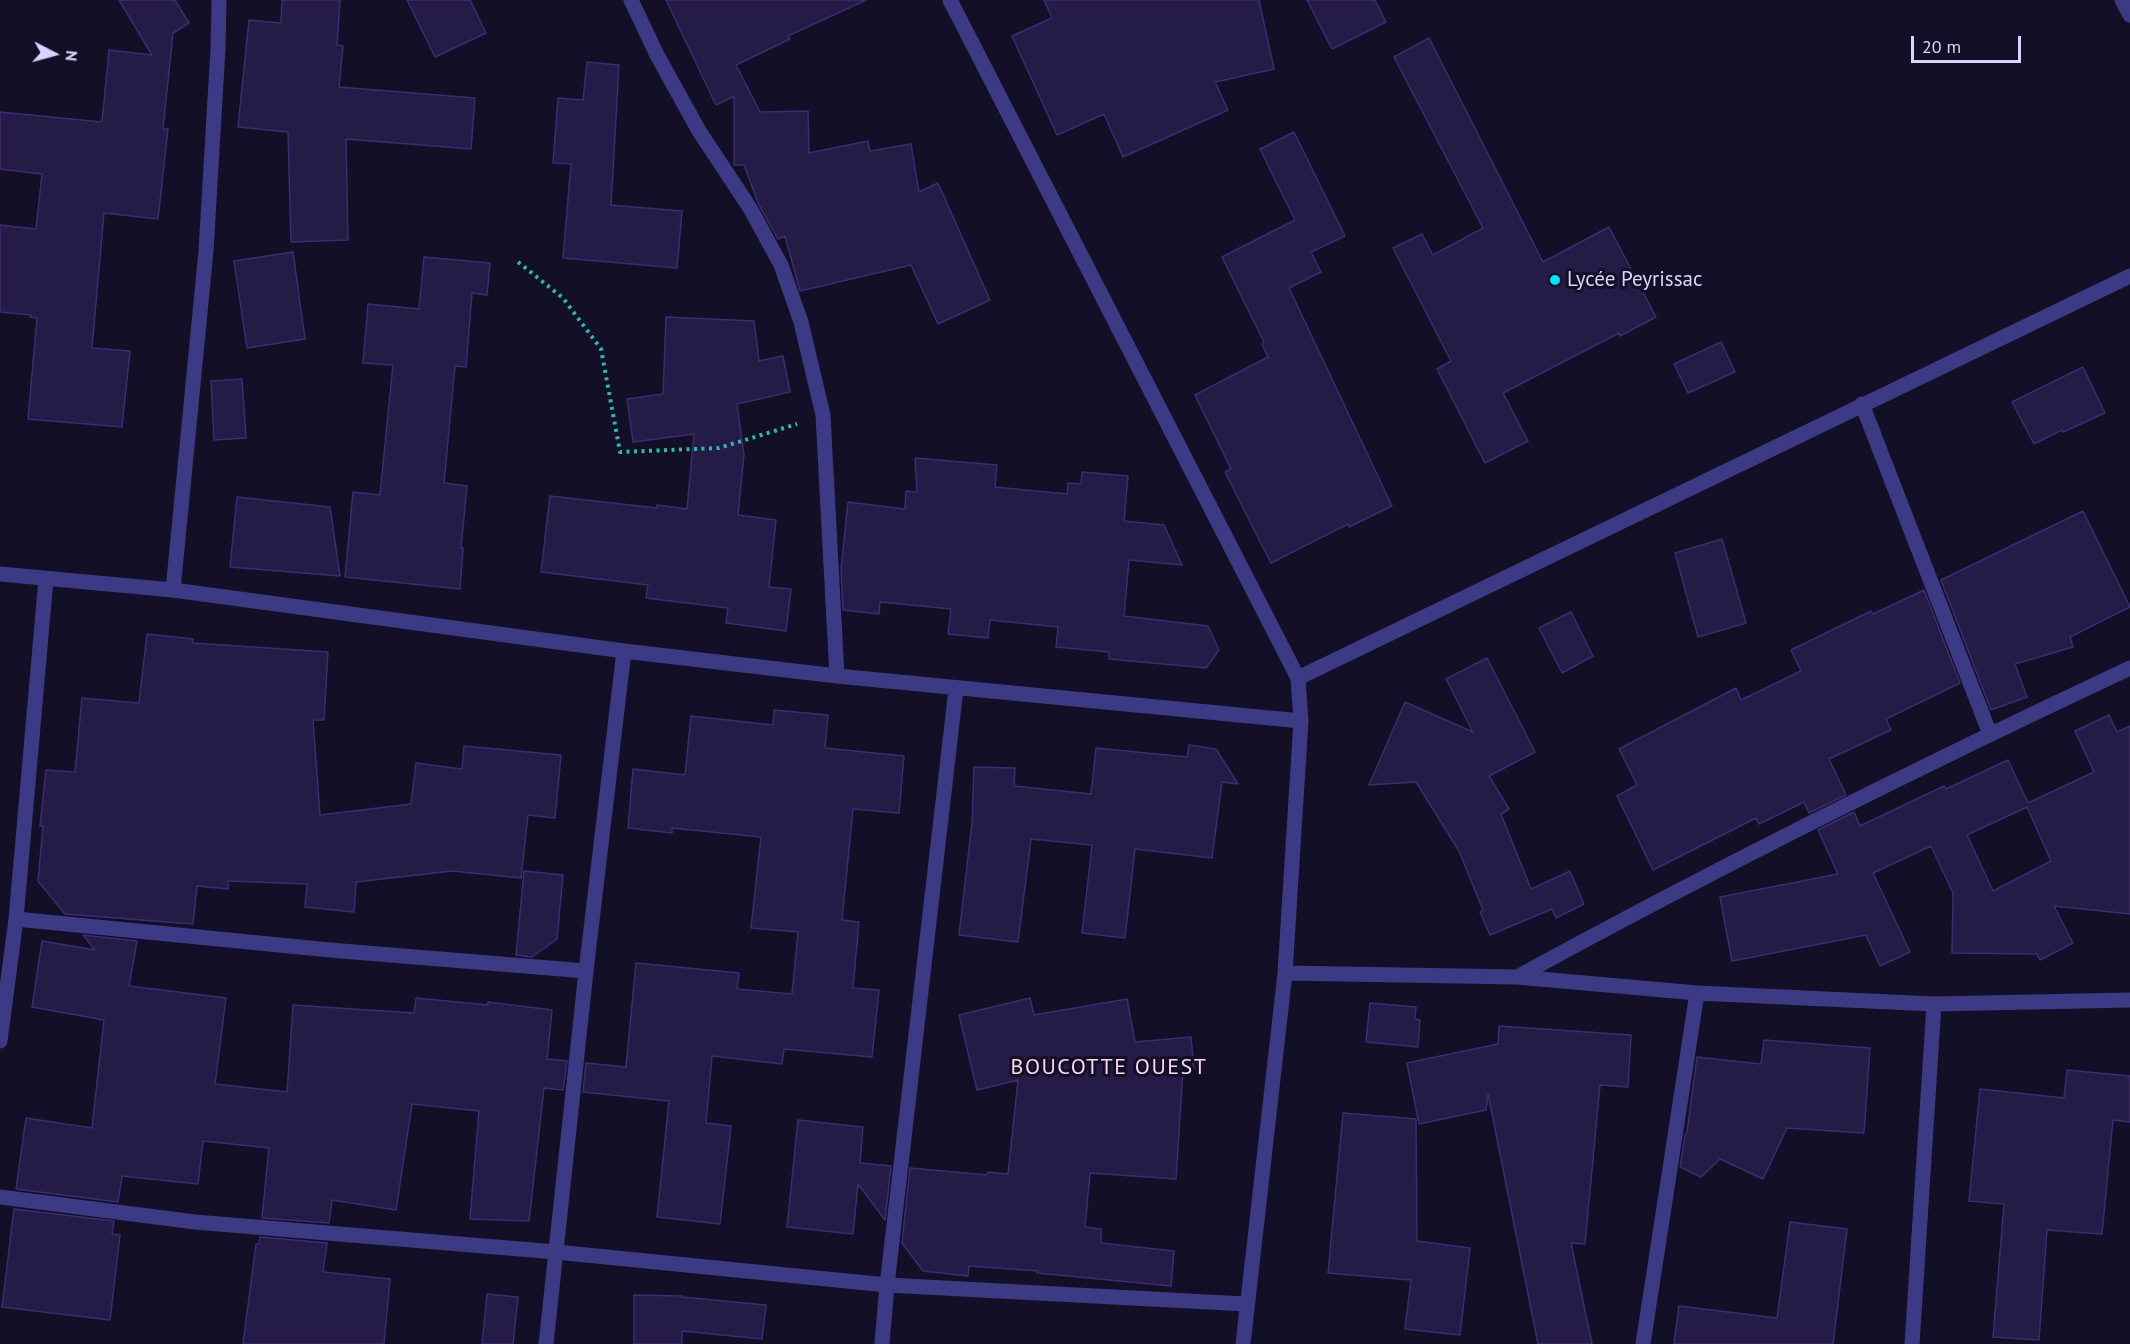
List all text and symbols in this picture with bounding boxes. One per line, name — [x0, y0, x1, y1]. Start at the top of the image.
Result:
north arrow — [24, 24, 84, 84]
scale bar — [1914, 24, 2024, 62]
text: 20 m — [1922, 35, 1961, 58]
text: N — [61, 50, 82, 62]
place label: Lycée Peyrissac — [1567, 267, 1702, 293]
marker: Lycée Peyrissac — [1548, 273, 1562, 287]
district label: BOUCOTTE OUEST — [1011, 1055, 1207, 1081]

